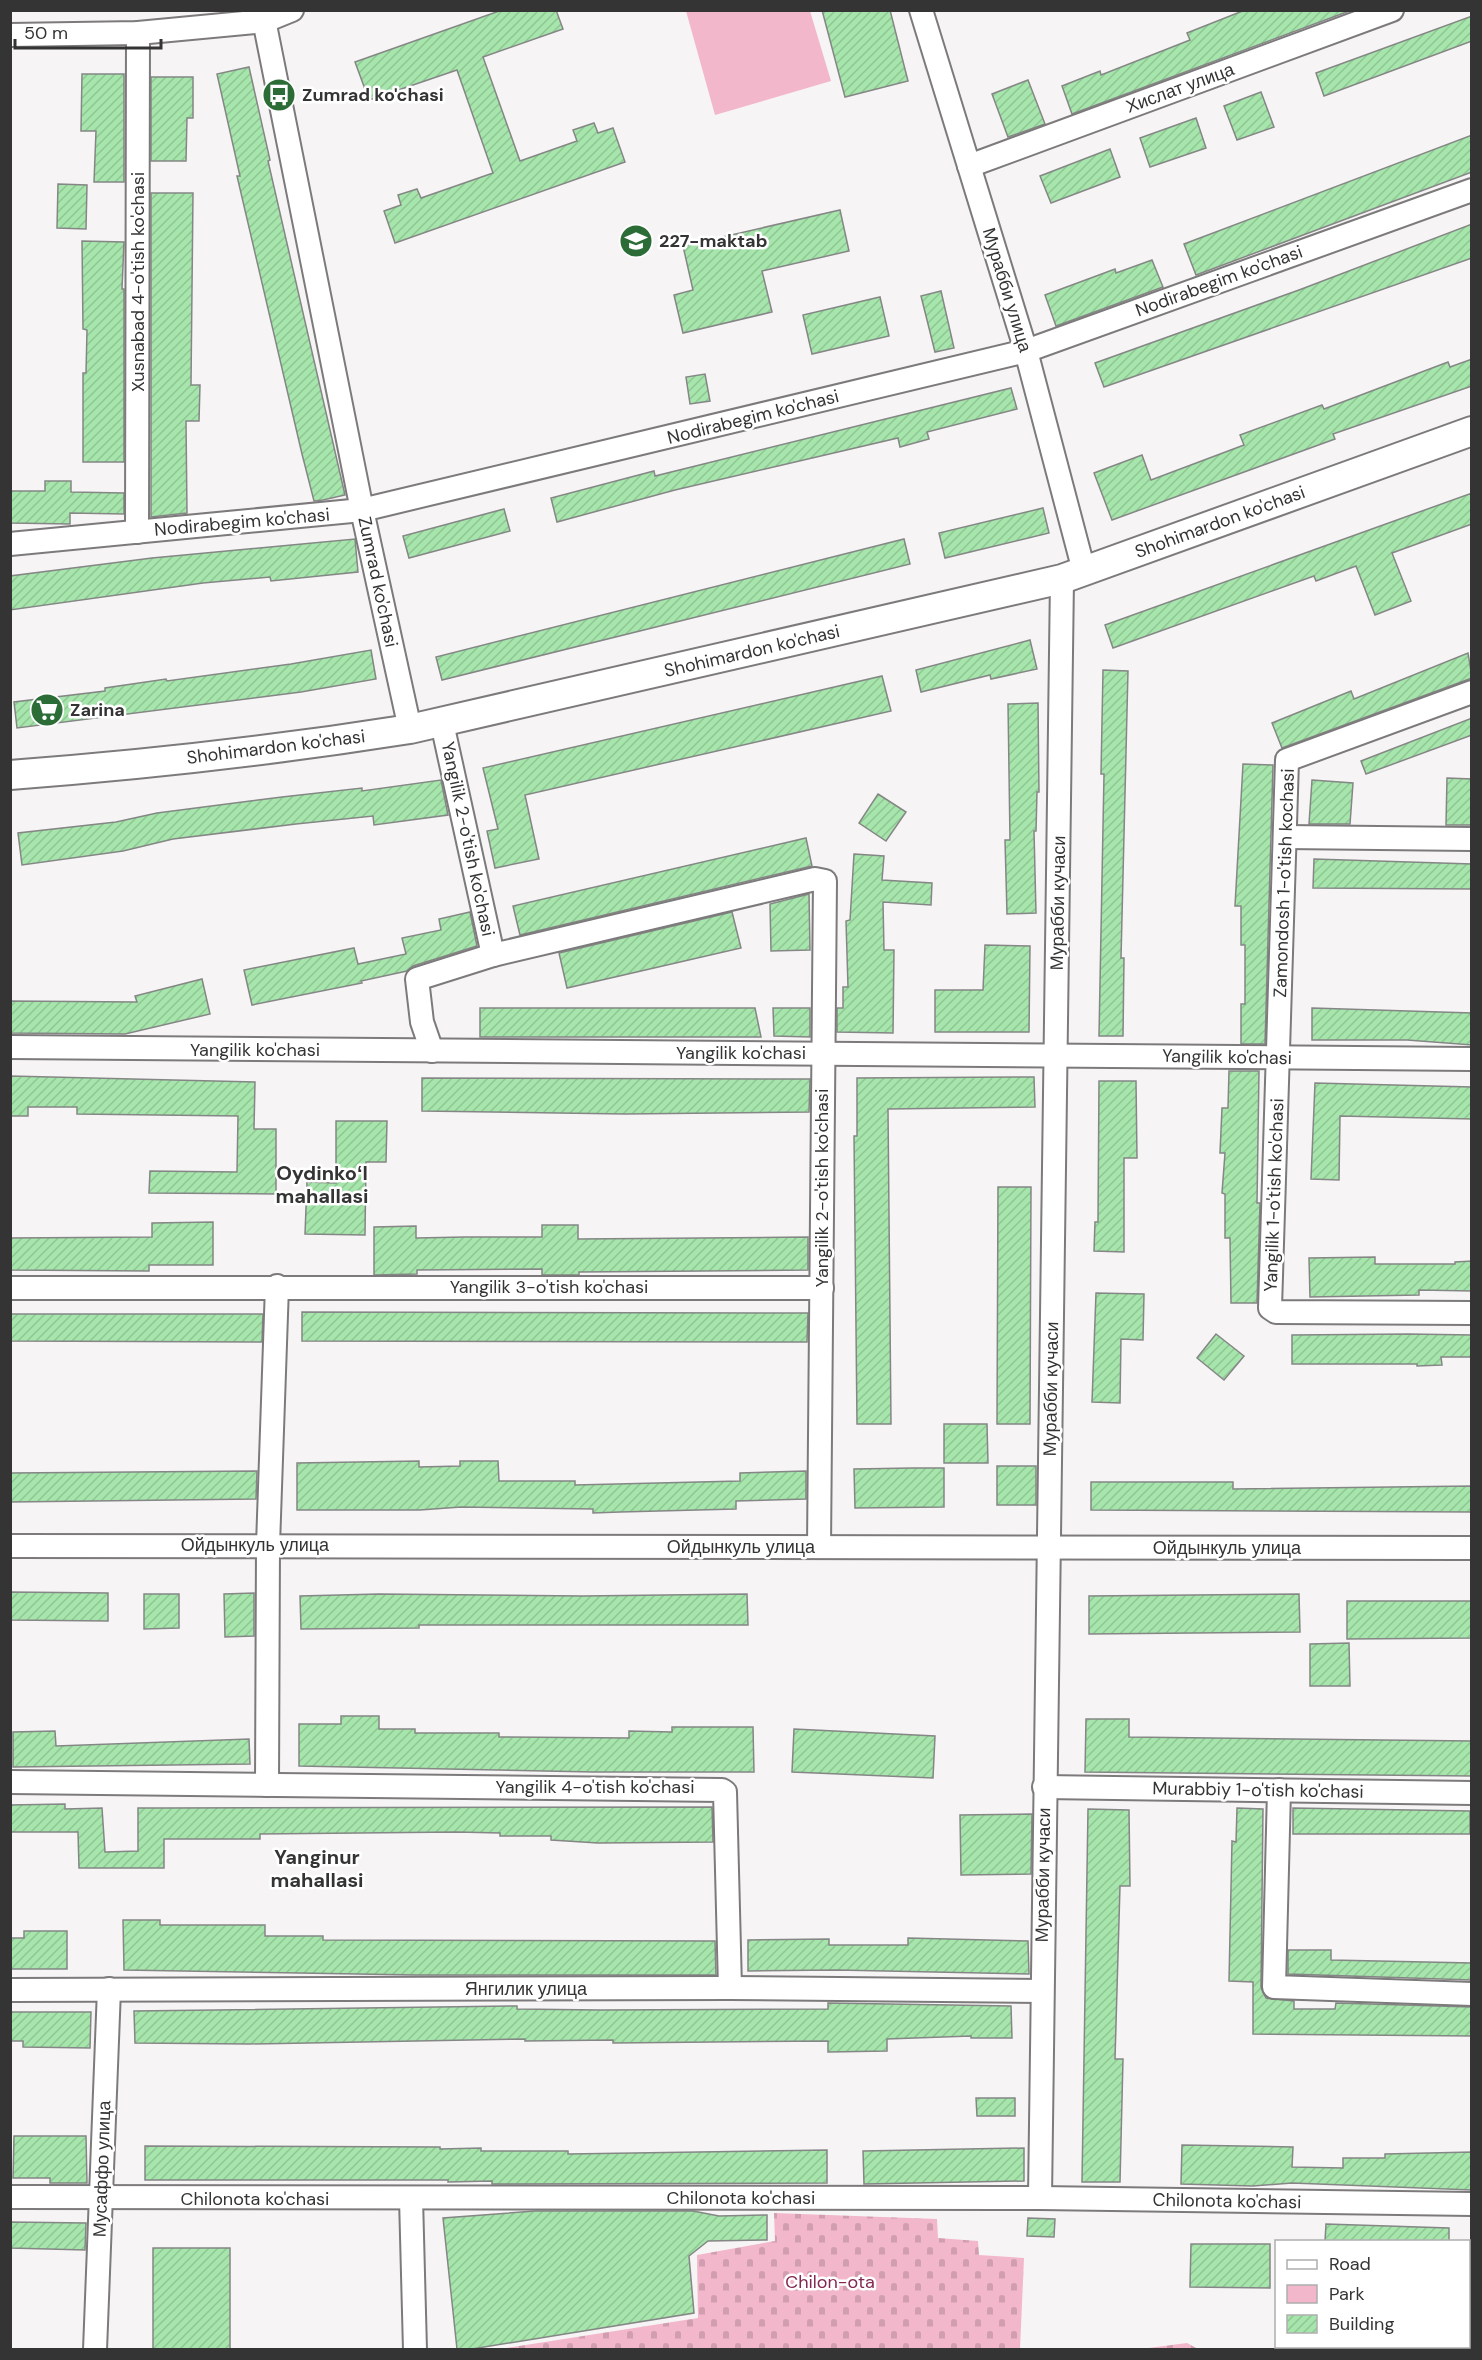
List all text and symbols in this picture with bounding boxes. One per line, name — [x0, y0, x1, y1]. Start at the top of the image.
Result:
scale bar — [15, 12, 160, 50]
text: 50 m — [24, 21, 68, 45]
street label: Хислат улица — [1122, 57, 1238, 119]
bus stop icon: Zumrad ko'chasi — [261, 77, 297, 113]
place label: Zumrad ko'chasi — [302, 83, 444, 107]
street label: Xusnabad 4-o'tish ko'chasi — [126, 172, 150, 392]
school or university icon: 227-maktab — [618, 223, 654, 259]
street label: Мурабби улица — [977, 225, 1038, 356]
place label: 227-maktab — [659, 229, 767, 253]
street label: Nodirabegim ko'chasi — [1132, 240, 1306, 322]
street label: Nodirabegim ko'chasi — [665, 384, 841, 450]
street label: Shohimardon ko'chasi — [1132, 480, 1308, 564]
street label: Nodirabegim ko'chasi — [153, 502, 331, 542]
street label: Zumrad ko'chasi — [352, 515, 404, 649]
street label: Shohimardon ko'chasi — [662, 619, 842, 683]
supermarket icon: Zarina — [29, 692, 65, 728]
place label: Zarina — [70, 698, 125, 722]
street label: Shohimardon ko'chasi — [185, 724, 367, 770]
street label: Yangilik 2-o'tish ko'chasi — [436, 739, 500, 939]
street label: Zamondosh 1-o'tish kochasi — [1268, 768, 1300, 998]
street label: Мурабби кучаси — [1045, 835, 1071, 971]
street label: Yangilik ko'chasi — [190, 1038, 320, 1062]
street label: Yangilik ko'chasi — [676, 1041, 806, 1065]
street label: Yangilik ko'chasi — [1162, 1044, 1292, 1070]
street label: Yangilik 2-o'tish ko'chasi — [810, 1089, 834, 1287]
street label: Yangilik 1-o'tish ko'chasi — [1259, 1098, 1289, 1292]
district label: Oydinkoʻl mahallasi — [275, 1160, 369, 1209]
street label: Yangilik 3-o'tish ko'chasi — [450, 1275, 648, 1299]
street label: Мурабби кучаси — [1038, 1321, 1064, 1457]
street label: Ойдынкуль улица — [181, 1533, 330, 1557]
street label: Ойдынкуль улица — [667, 1535, 816, 1559]
street label: Ойдынкуль улица — [1153, 1536, 1302, 1560]
street label: Yangilik 4-o'tish ko'chasi — [496, 1775, 695, 1799]
street label: Murabbiy 1-o'tish ko'chasi — [1152, 1776, 1364, 1804]
street label: Мурабби кучаси — [1030, 1807, 1056, 1943]
district label: Yanginur mahallasi — [270, 1844, 364, 1893]
street label: Янгилик улица — [465, 1977, 588, 2001]
street label: Мусаффо улица — [88, 2099, 116, 2238]
street label: Chilonota ko'chasi — [667, 2186, 815, 2210]
street label: Chilonota ko'chasi — [181, 2187, 329, 2211]
street label: Chilonota ko'chasi — [1152, 2188, 1302, 2214]
legend — [1275, 2240, 1470, 2348]
text: Road — [1329, 2252, 1371, 2276]
park label: Chilon-ota — [785, 2270, 875, 2294]
text: Park — [1329, 2282, 1365, 2306]
text: Building — [1329, 2312, 1394, 2336]

